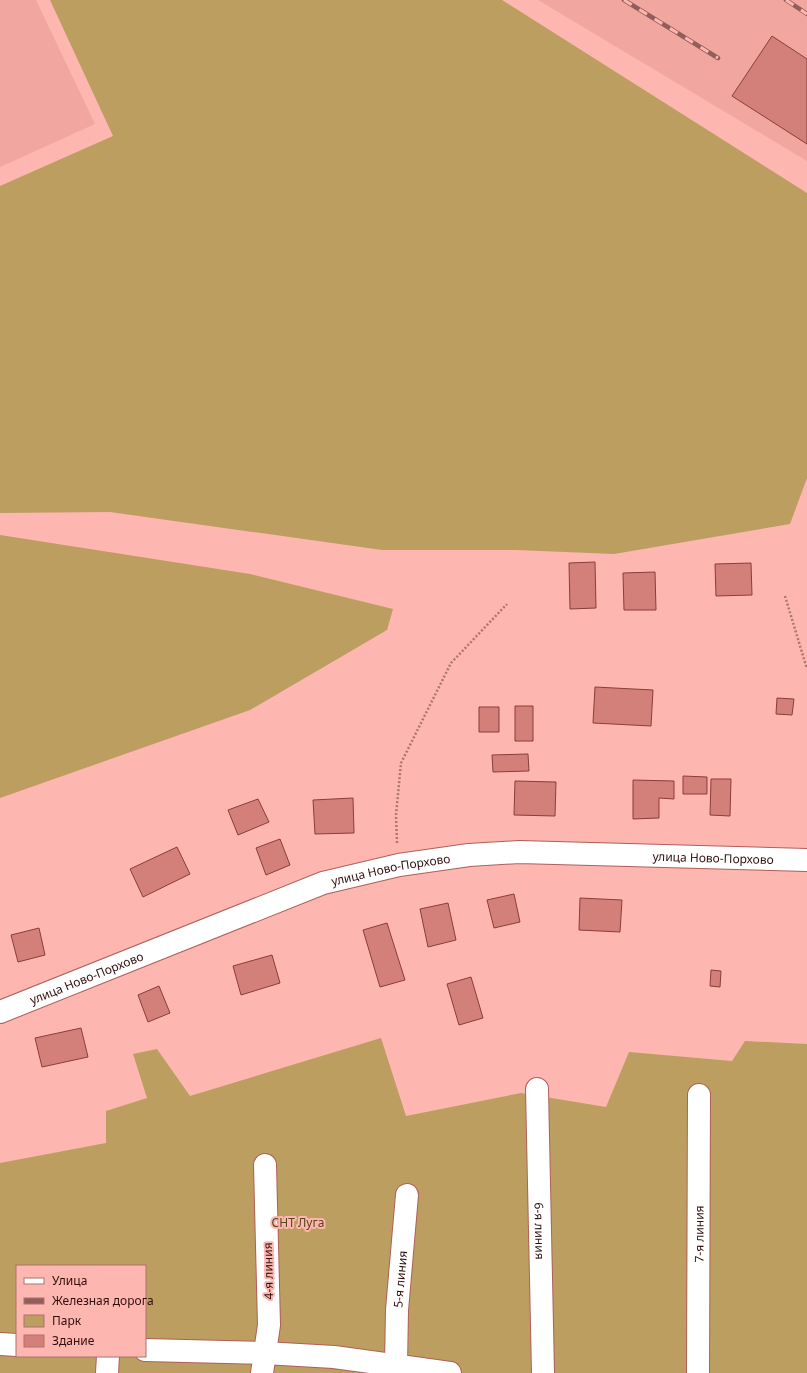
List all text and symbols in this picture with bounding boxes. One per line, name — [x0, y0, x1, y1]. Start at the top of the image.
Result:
street label: улица Ново-Порхово — [652, 847, 774, 868]
street label: улица Ново-Порхово — [329, 849, 451, 889]
street label: улица Ново-Порхово — [27, 947, 146, 1008]
street label: 6-я линия — [531, 1202, 549, 1260]
street label: 7-я линия — [690, 1205, 707, 1263]
park label: СНТ Луга — [272, 1214, 324, 1231]
street label: 4-я линия — [259, 1242, 277, 1300]
street label: 5-я линия — [389, 1250, 411, 1308]
legend — [16, 1265, 146, 1357]
text: Улица — [52, 1272, 87, 1289]
text: Железная дорога — [52, 1292, 154, 1309]
text: Парк — [52, 1312, 82, 1329]
text: Здание — [52, 1332, 95, 1349]

